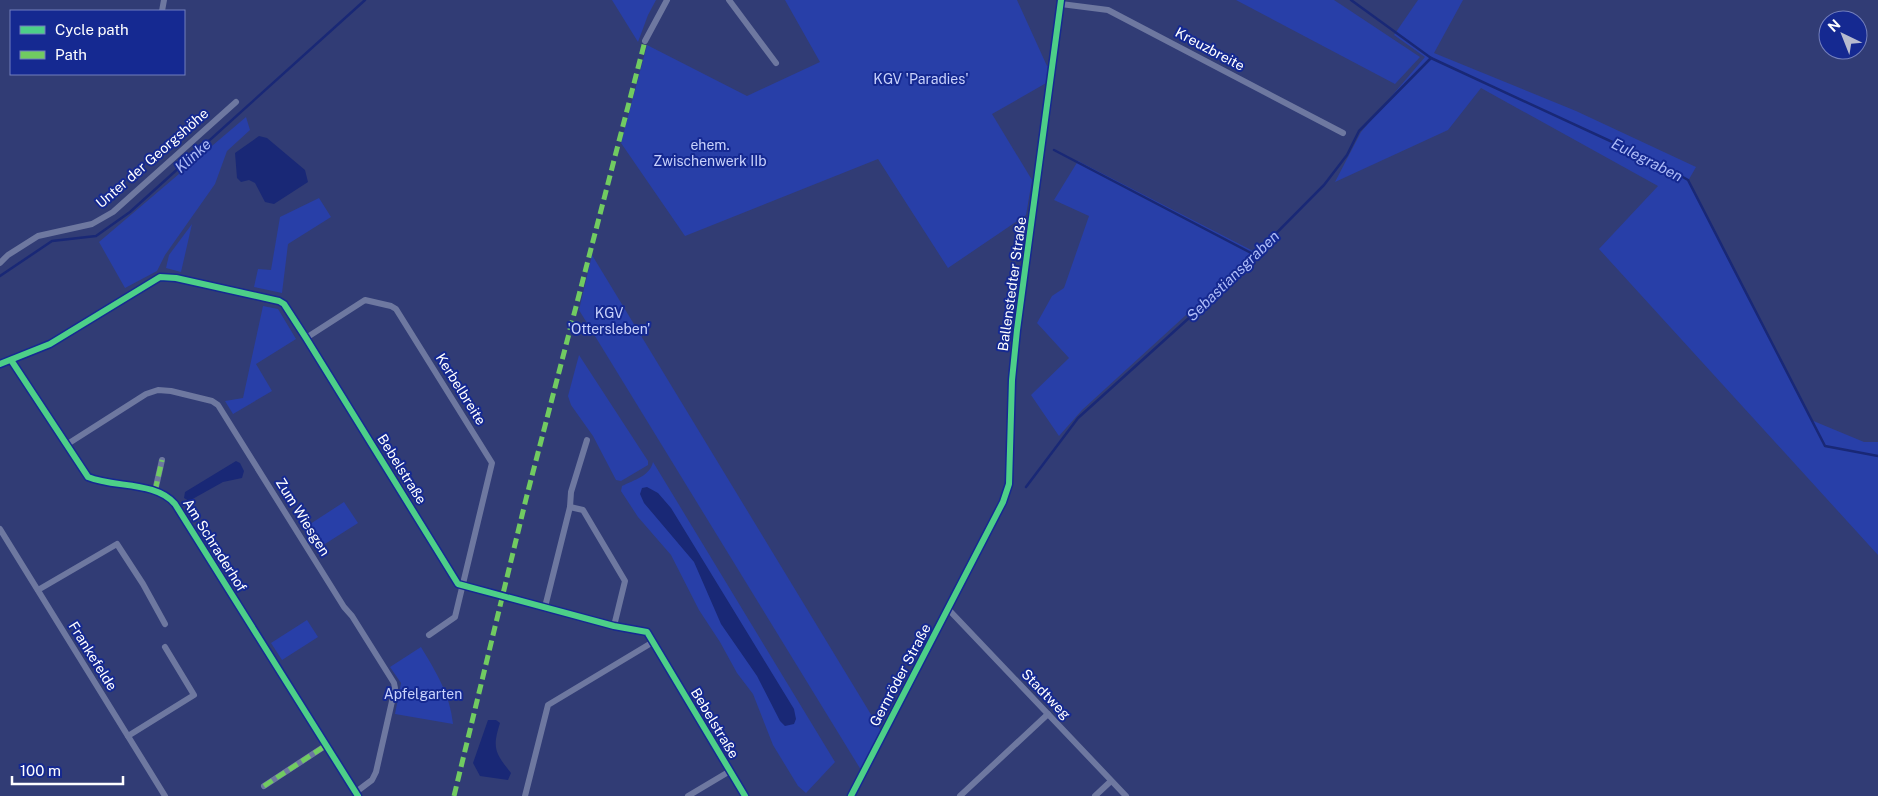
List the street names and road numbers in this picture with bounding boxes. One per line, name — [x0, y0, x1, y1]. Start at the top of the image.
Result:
street label: Kreuzbreite — [1173, 24, 1247, 74]
street label: Unter der Georgshöhe — [93, 105, 211, 211]
street label: Ballenstedter Straße — [995, 216, 1029, 352]
street label: Kerbelbreite — [433, 350, 489, 428]
street label: Bebelstraße — [374, 431, 430, 507]
street label: Zum Wiesgen — [273, 475, 333, 559]
street label: Am Schraderhof — [180, 496, 250, 595]
street label: Frankefelde — [66, 619, 121, 693]
street label: Gernröder Straße — [866, 621, 934, 729]
street label: Stadtweg — [1018, 666, 1074, 723]
street label: Bebelstraße — [688, 685, 742, 761]

